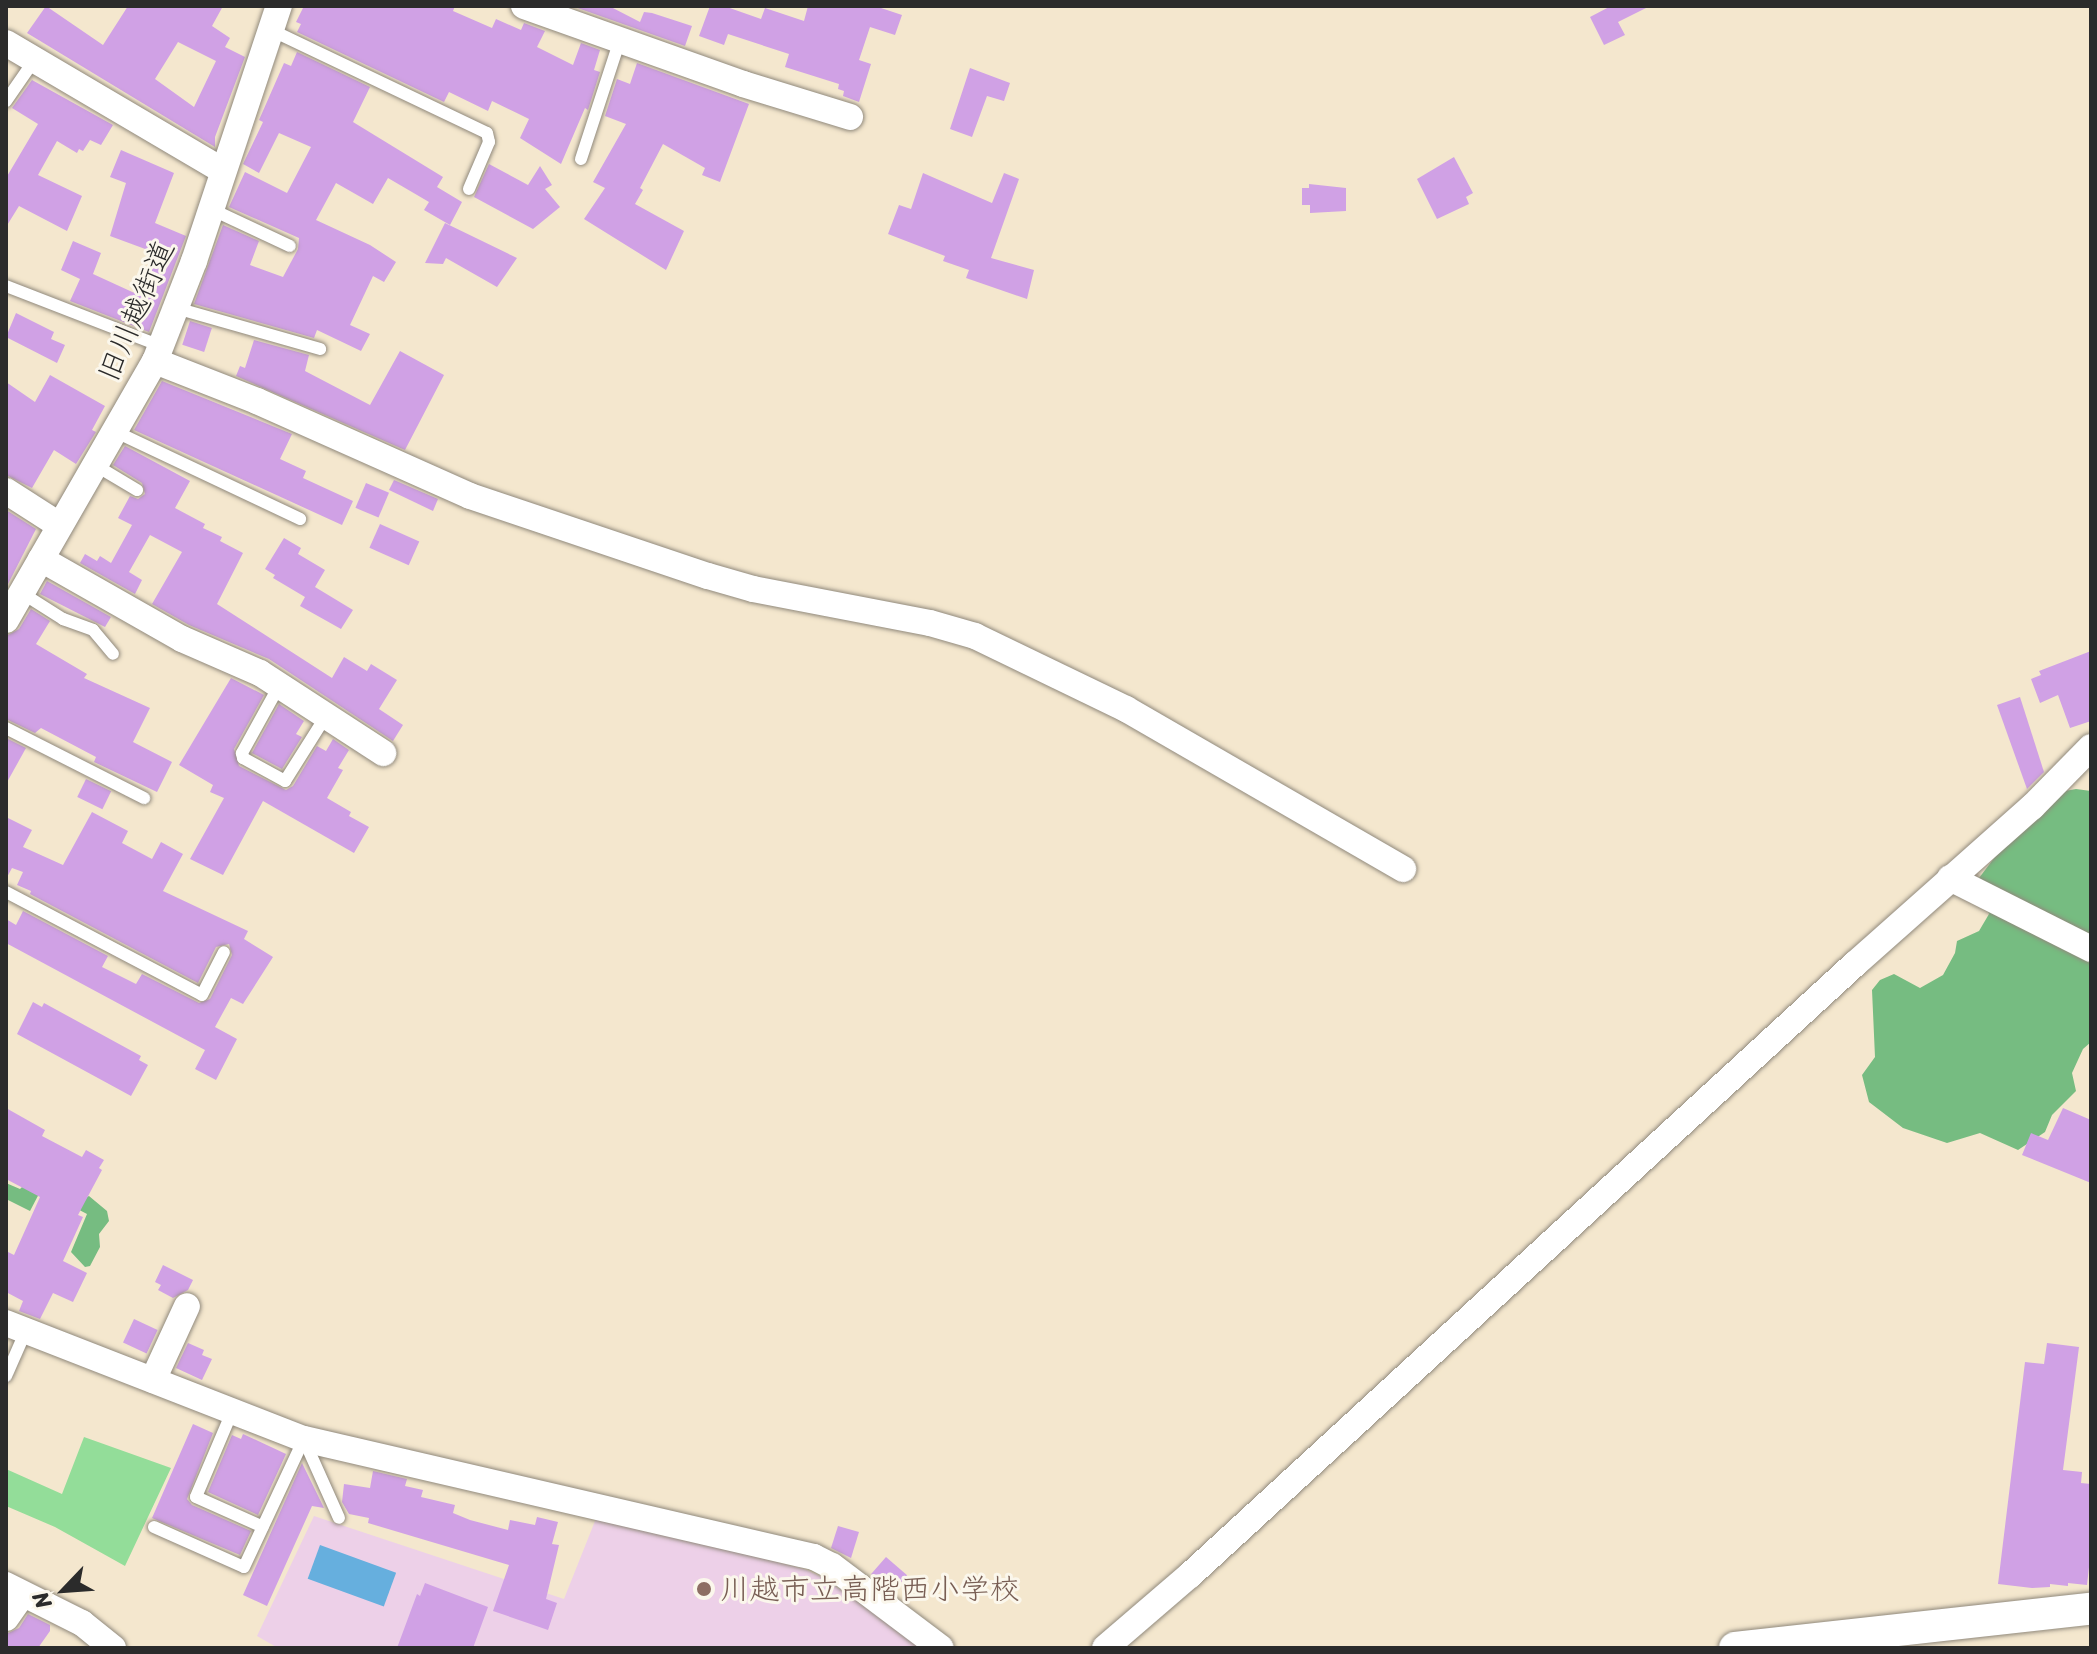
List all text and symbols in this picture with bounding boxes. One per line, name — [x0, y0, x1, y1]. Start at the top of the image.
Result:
street label: 旧川越街道 — [90, 235, 182, 387]
north arrow — [24, 1550, 104, 1630]
place label: 川越市立高階西小学校 — [720, 1571, 1020, 1607]
marker: 川越市立高階西小学校 — [695, 1580, 713, 1598]
text: N — [21, 1585, 63, 1616]

